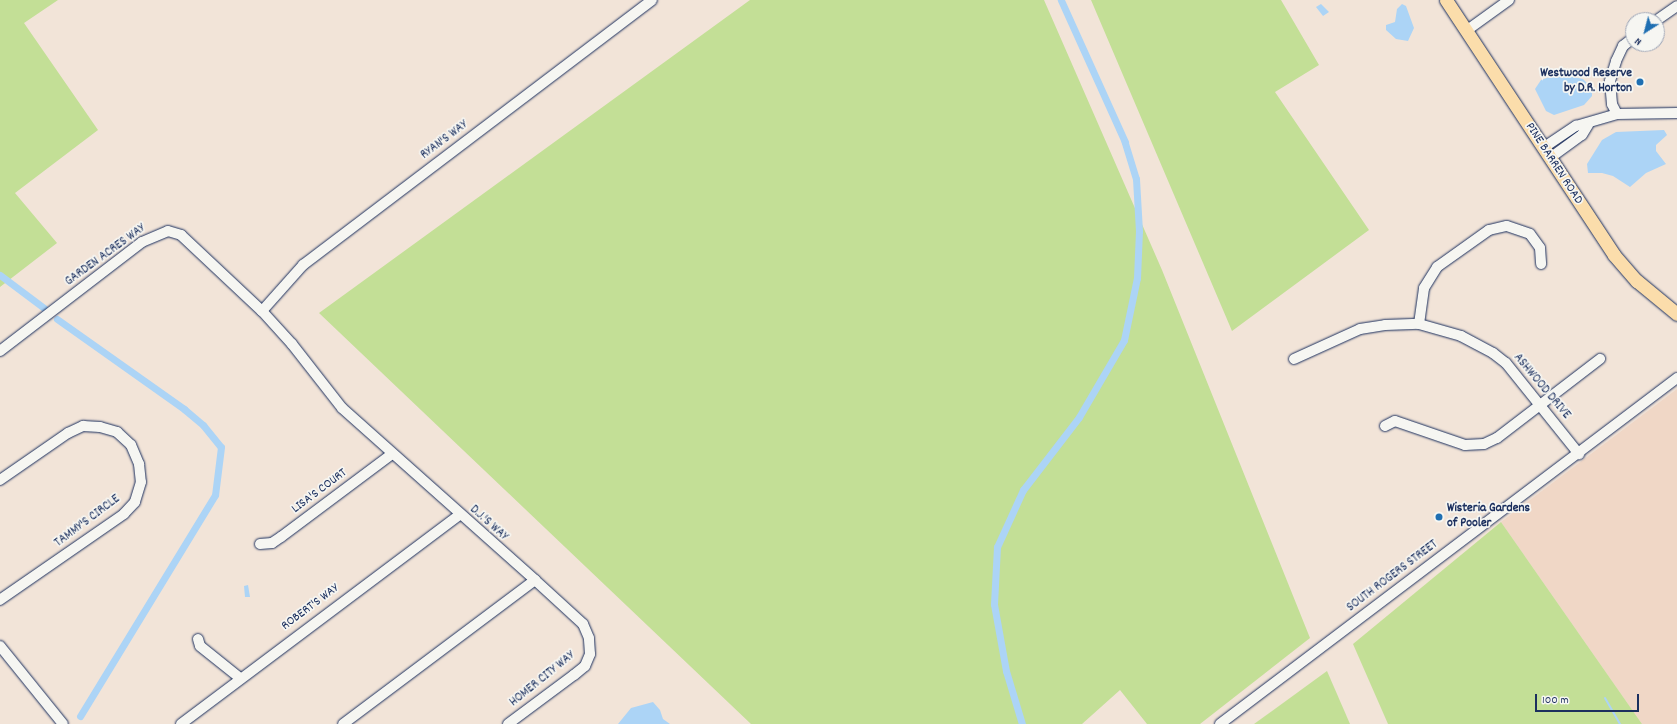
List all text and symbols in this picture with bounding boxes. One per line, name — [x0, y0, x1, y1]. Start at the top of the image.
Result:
north arrow — [1625, 12, 1665, 52]
text: N — [1632, 33, 1645, 49]
place label: Westwood Reserve by D.R. Horton — [1540, 67, 1632, 98]
marker: Westwood Reserve by D.R. Horton — [1635, 77, 1645, 87]
street label: RYAN'S WAY — [418, 118, 472, 164]
street label: PINE BARREN ROAD — [1521, 120, 1585, 208]
street label: GARDEN ACRES WAY — [63, 222, 149, 290]
street label: ASHWOOD DRIVE — [1509, 351, 1573, 423]
street label: LISA'S COURT — [289, 466, 351, 518]
street label: TAMMY'S CIRCLE — [52, 492, 124, 552]
place label: Wisteria Gardens of Pooler — [1447, 502, 1530, 533]
street label: D.J.'S WAY — [466, 503, 510, 545]
marker: Wisteria Gardens of Pooler — [1434, 512, 1444, 522]
street label: SOUTH ROGERS STREET — [1344, 538, 1442, 616]
street label: ROBERT'S WAY — [279, 581, 343, 635]
street label: HOMER CITY WAY — [507, 649, 579, 711]
scale bar — [1537, 686, 1641, 712]
text: 100 m — [1542, 692, 1569, 709]

